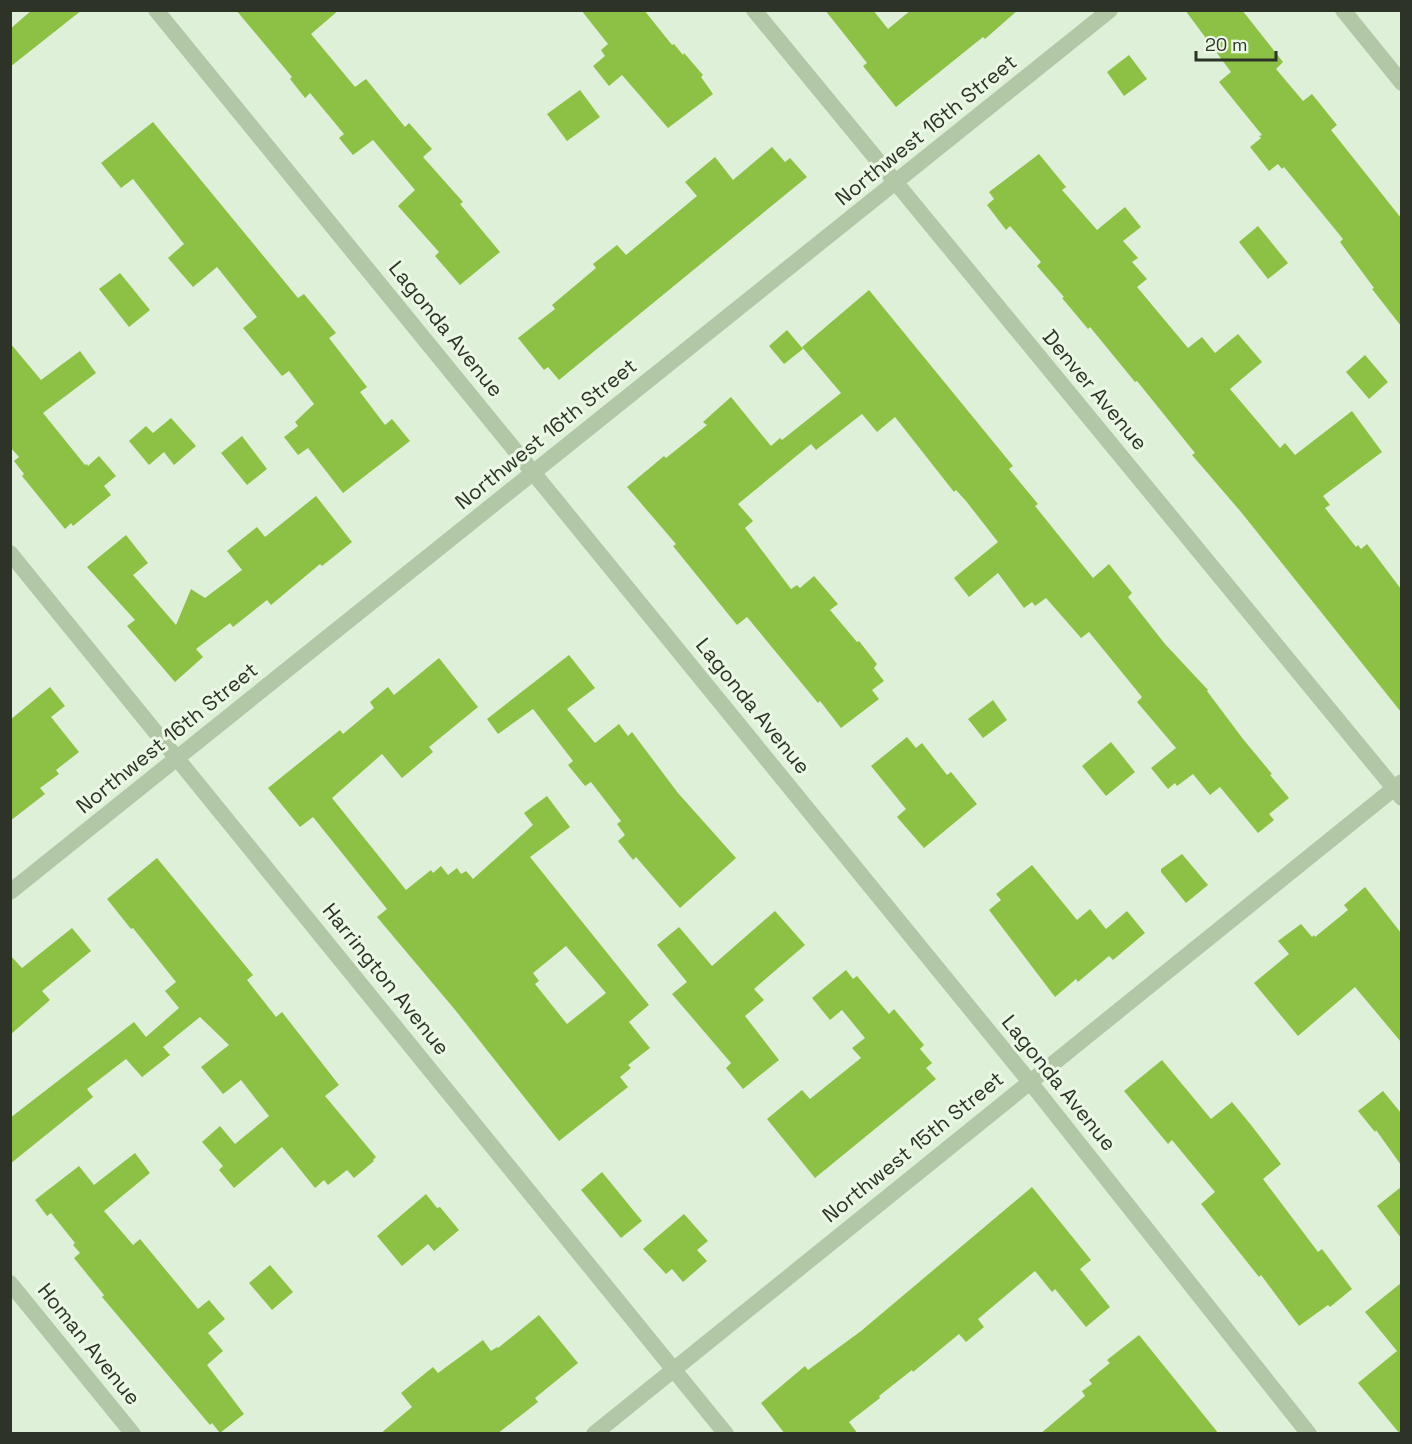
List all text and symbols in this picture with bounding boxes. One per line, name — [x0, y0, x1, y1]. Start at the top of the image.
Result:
scale bar — [1196, 24, 1276, 62]
text: 20 m — [1205, 33, 1248, 56]
street label: Northwest 16th Street — [829, 48, 1022, 211]
street label: Lagonda Avenue — [383, 255, 510, 402]
street label: Denver Avenue — [1037, 324, 1154, 456]
street label: Northwest 16th Street — [449, 352, 642, 515]
street label: Lagonda Avenue — [690, 632, 817, 779]
street label: Northwest 16th Street — [70, 656, 263, 819]
street label: Harrington Avenue — [317, 897, 456, 1060]
street label: Lagonda Avenue — [996, 1009, 1123, 1156]
street label: Northwest 15th Street — [817, 1065, 1009, 1228]
street label: Homan Avenue — [32, 1277, 147, 1410]

